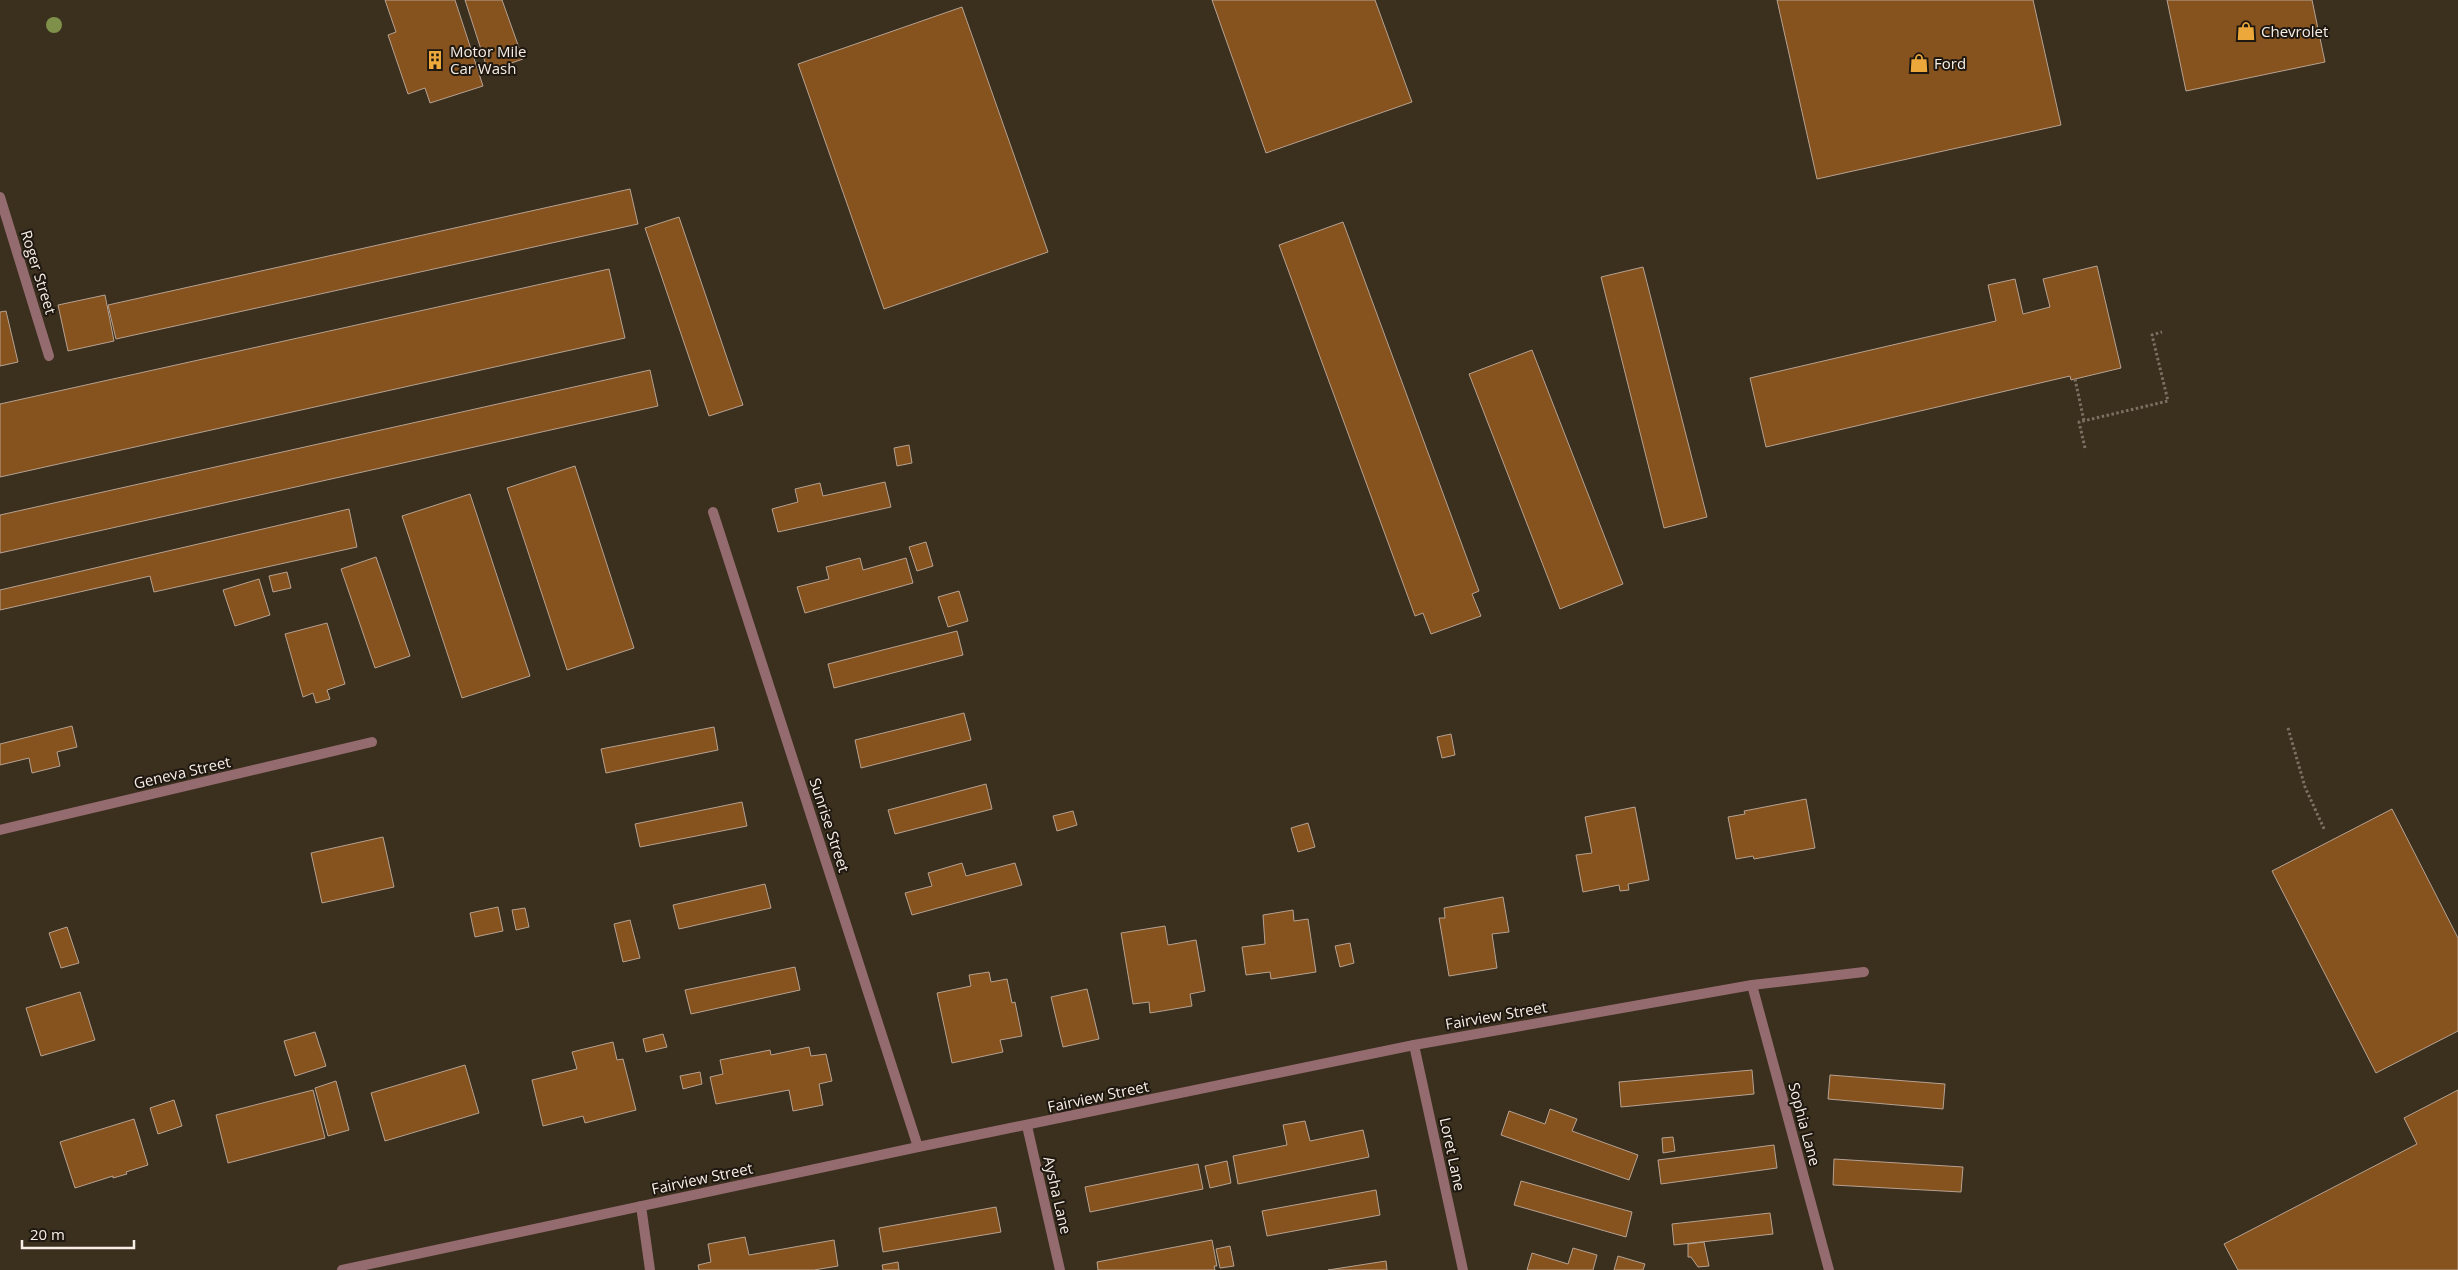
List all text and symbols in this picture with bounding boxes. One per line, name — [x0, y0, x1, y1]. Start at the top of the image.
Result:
shop icon: Chevrolet — [2235, 20, 2257, 42]
place label: Chevrolet — [2261, 21, 2328, 41]
place label: Motor Mile Car Wash — [450, 41, 526, 78]
building icon: Motor Mile Car Wash — [424, 49, 446, 71]
shop icon: Ford — [1908, 52, 1930, 74]
place label: Ford — [1934, 53, 1966, 73]
street label: Roger Street — [17, 228, 61, 316]
street label: Geneva Street — [132, 751, 232, 793]
street label: Sunrise Street — [805, 775, 855, 875]
street label: Fairview Street — [1443, 996, 1549, 1034]
street label: Fairview Street — [1045, 1075, 1151, 1117]
street label: Sophia Lane — [1784, 1080, 1826, 1168]
street label: Loret Lane — [1435, 1116, 1471, 1192]
street label: Aysha Lane — [1039, 1154, 1077, 1236]
street label: Fairview Street — [649, 1157, 755, 1199]
scale bar — [22, 1218, 135, 1250]
text: 20 m — [30, 1224, 65, 1244]

